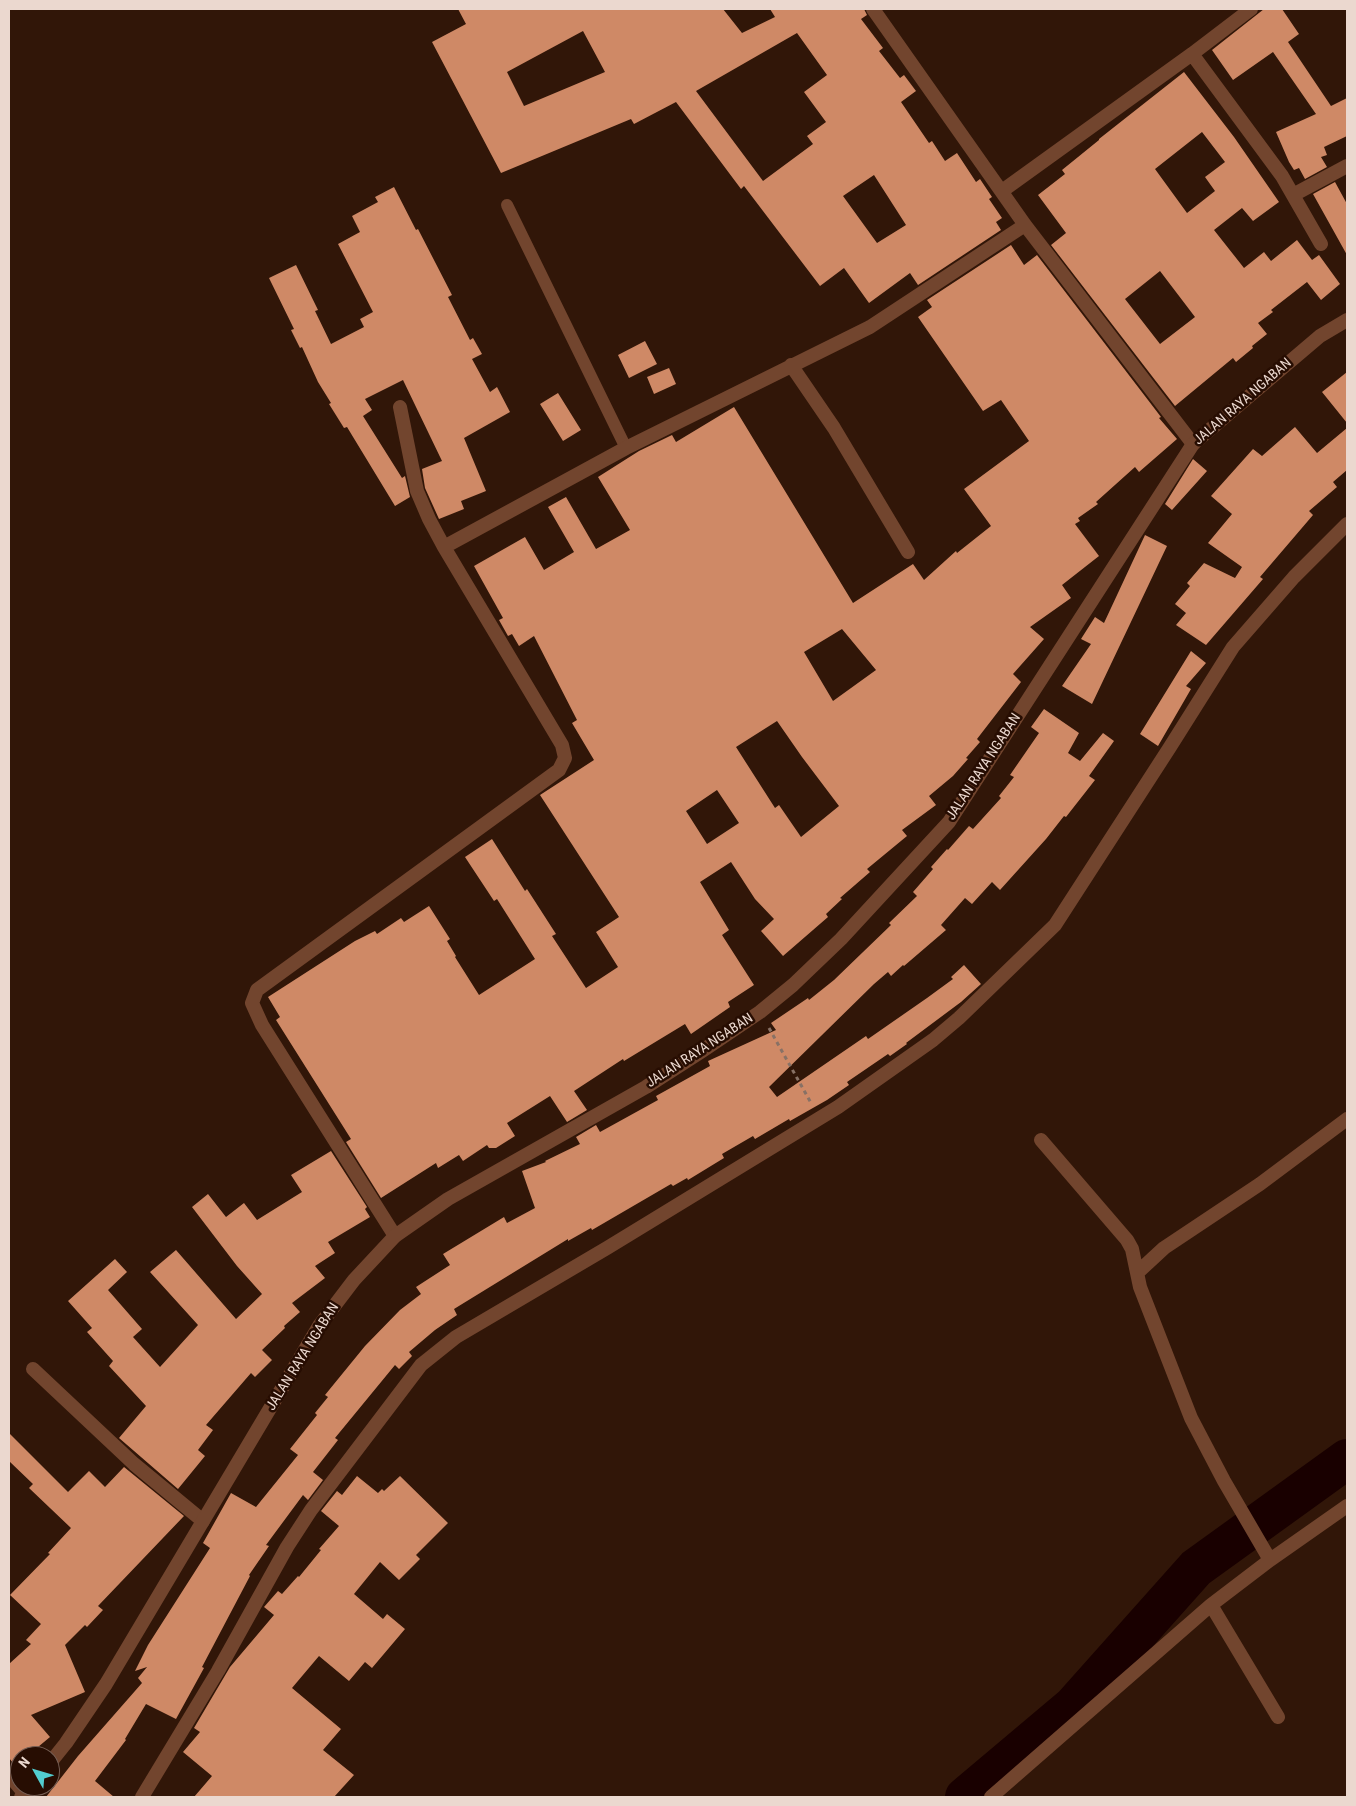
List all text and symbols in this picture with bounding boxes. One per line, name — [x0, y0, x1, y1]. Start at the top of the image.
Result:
street label: JALAN RAYA NGABAN — [1191, 355, 1295, 449]
street label: JALAN RAYA NGABAN — [943, 711, 1025, 823]
street label: JALAN RAYA NGABAN — [644, 1010, 756, 1092]
street label: JALAN RAYA NGABAN — [263, 1300, 343, 1414]
north arrow — [10, 1746, 60, 1796]
text: N — [15, 1754, 33, 1771]

